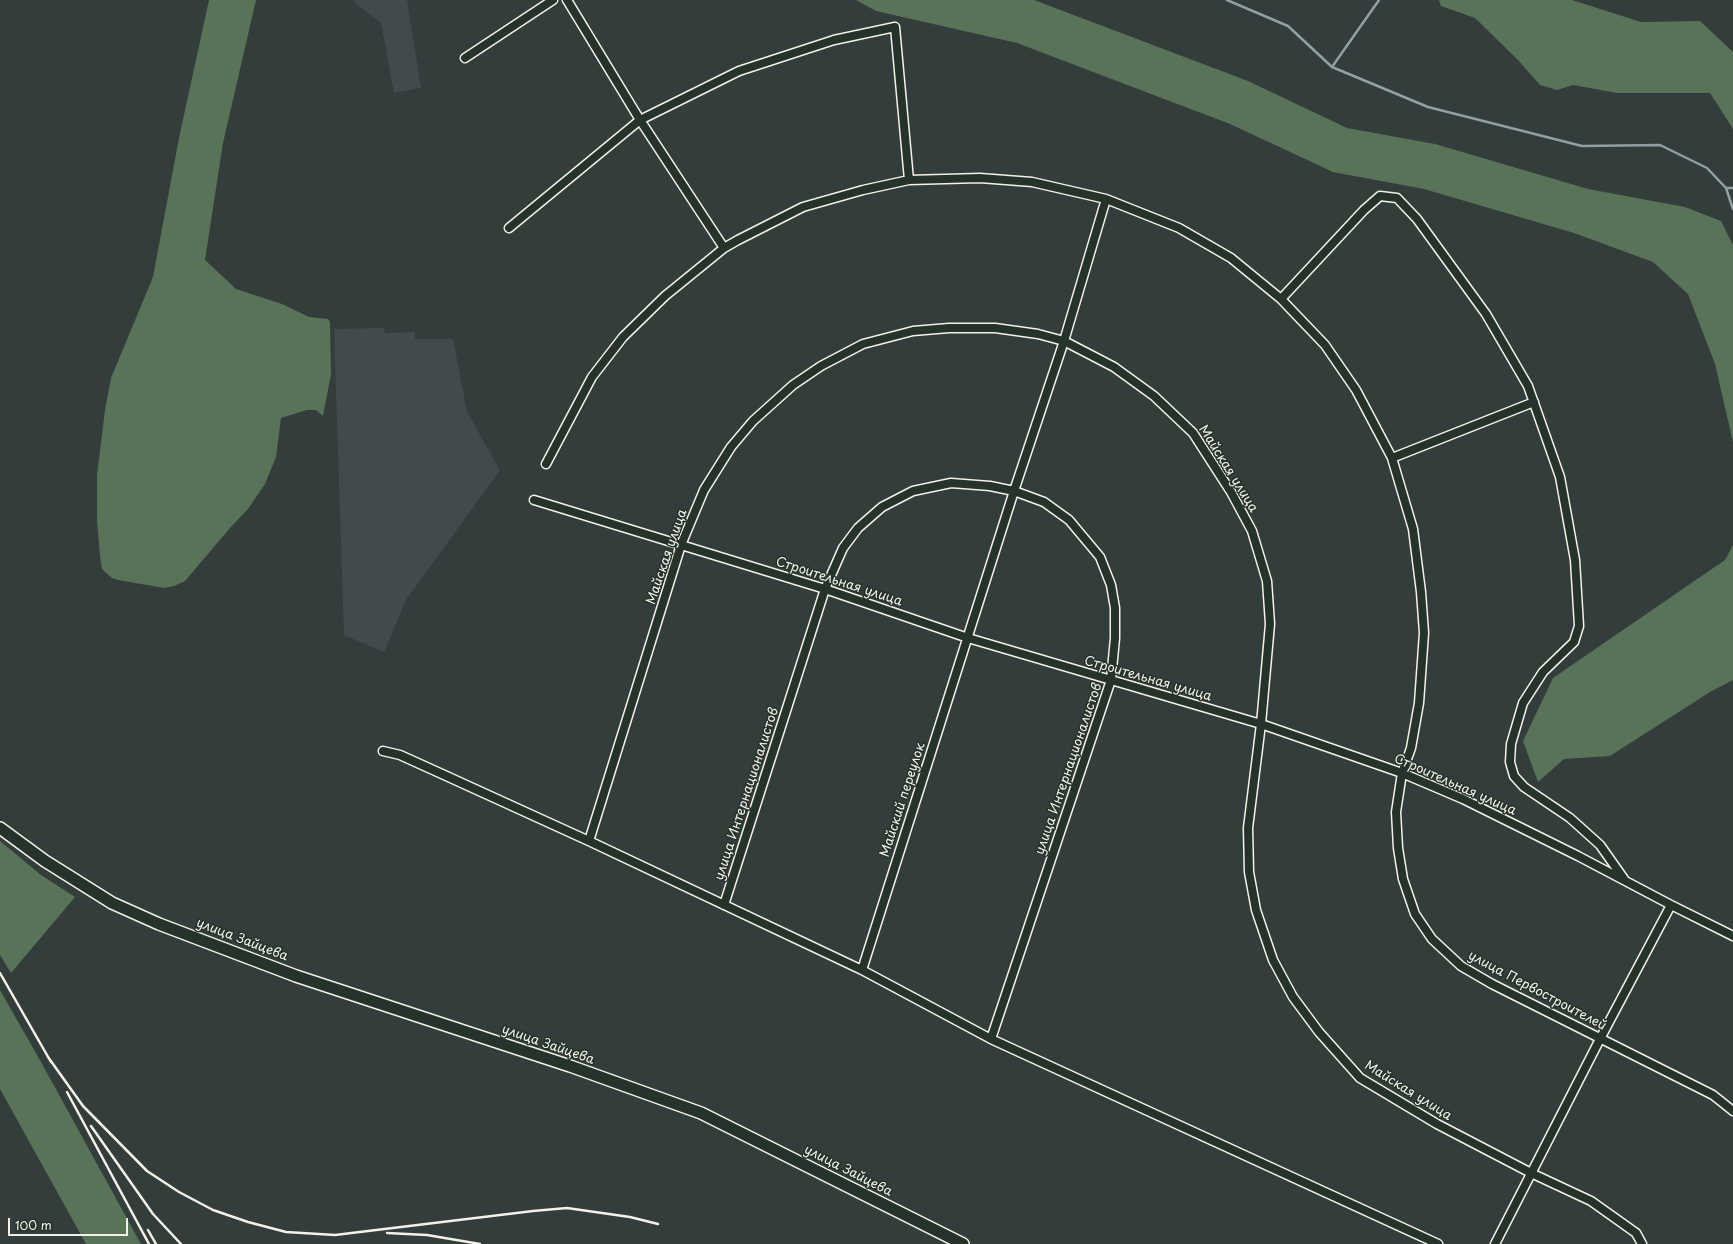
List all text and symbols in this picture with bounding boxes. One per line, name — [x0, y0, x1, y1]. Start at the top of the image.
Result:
street label: Майская улица — [1195, 423, 1261, 515]
street label: Майская улица — [643, 507, 691, 607]
street label: Строительная улица — [774, 554, 904, 610]
street label: Строительная улица — [1082, 653, 1214, 705]
street label: улица Интернационалистов — [1032, 681, 1106, 857]
street label: улица Интернационалистов — [712, 706, 782, 882]
street label: Майский переулок — [877, 741, 929, 859]
street label: Строительная улица — [1392, 751, 1518, 819]
street label: улица Зайцева — [194, 915, 290, 965]
street label: улица Первостроителей — [1465, 948, 1609, 1034]
street label: улица Зайцева — [500, 1022, 596, 1068]
street label: Майская улица — [1362, 1058, 1454, 1124]
street label: улица Зайцева — [801, 1142, 895, 1200]
scale bar — [10, 1210, 130, 1236]
text: 100 m — [15, 1216, 52, 1234]

